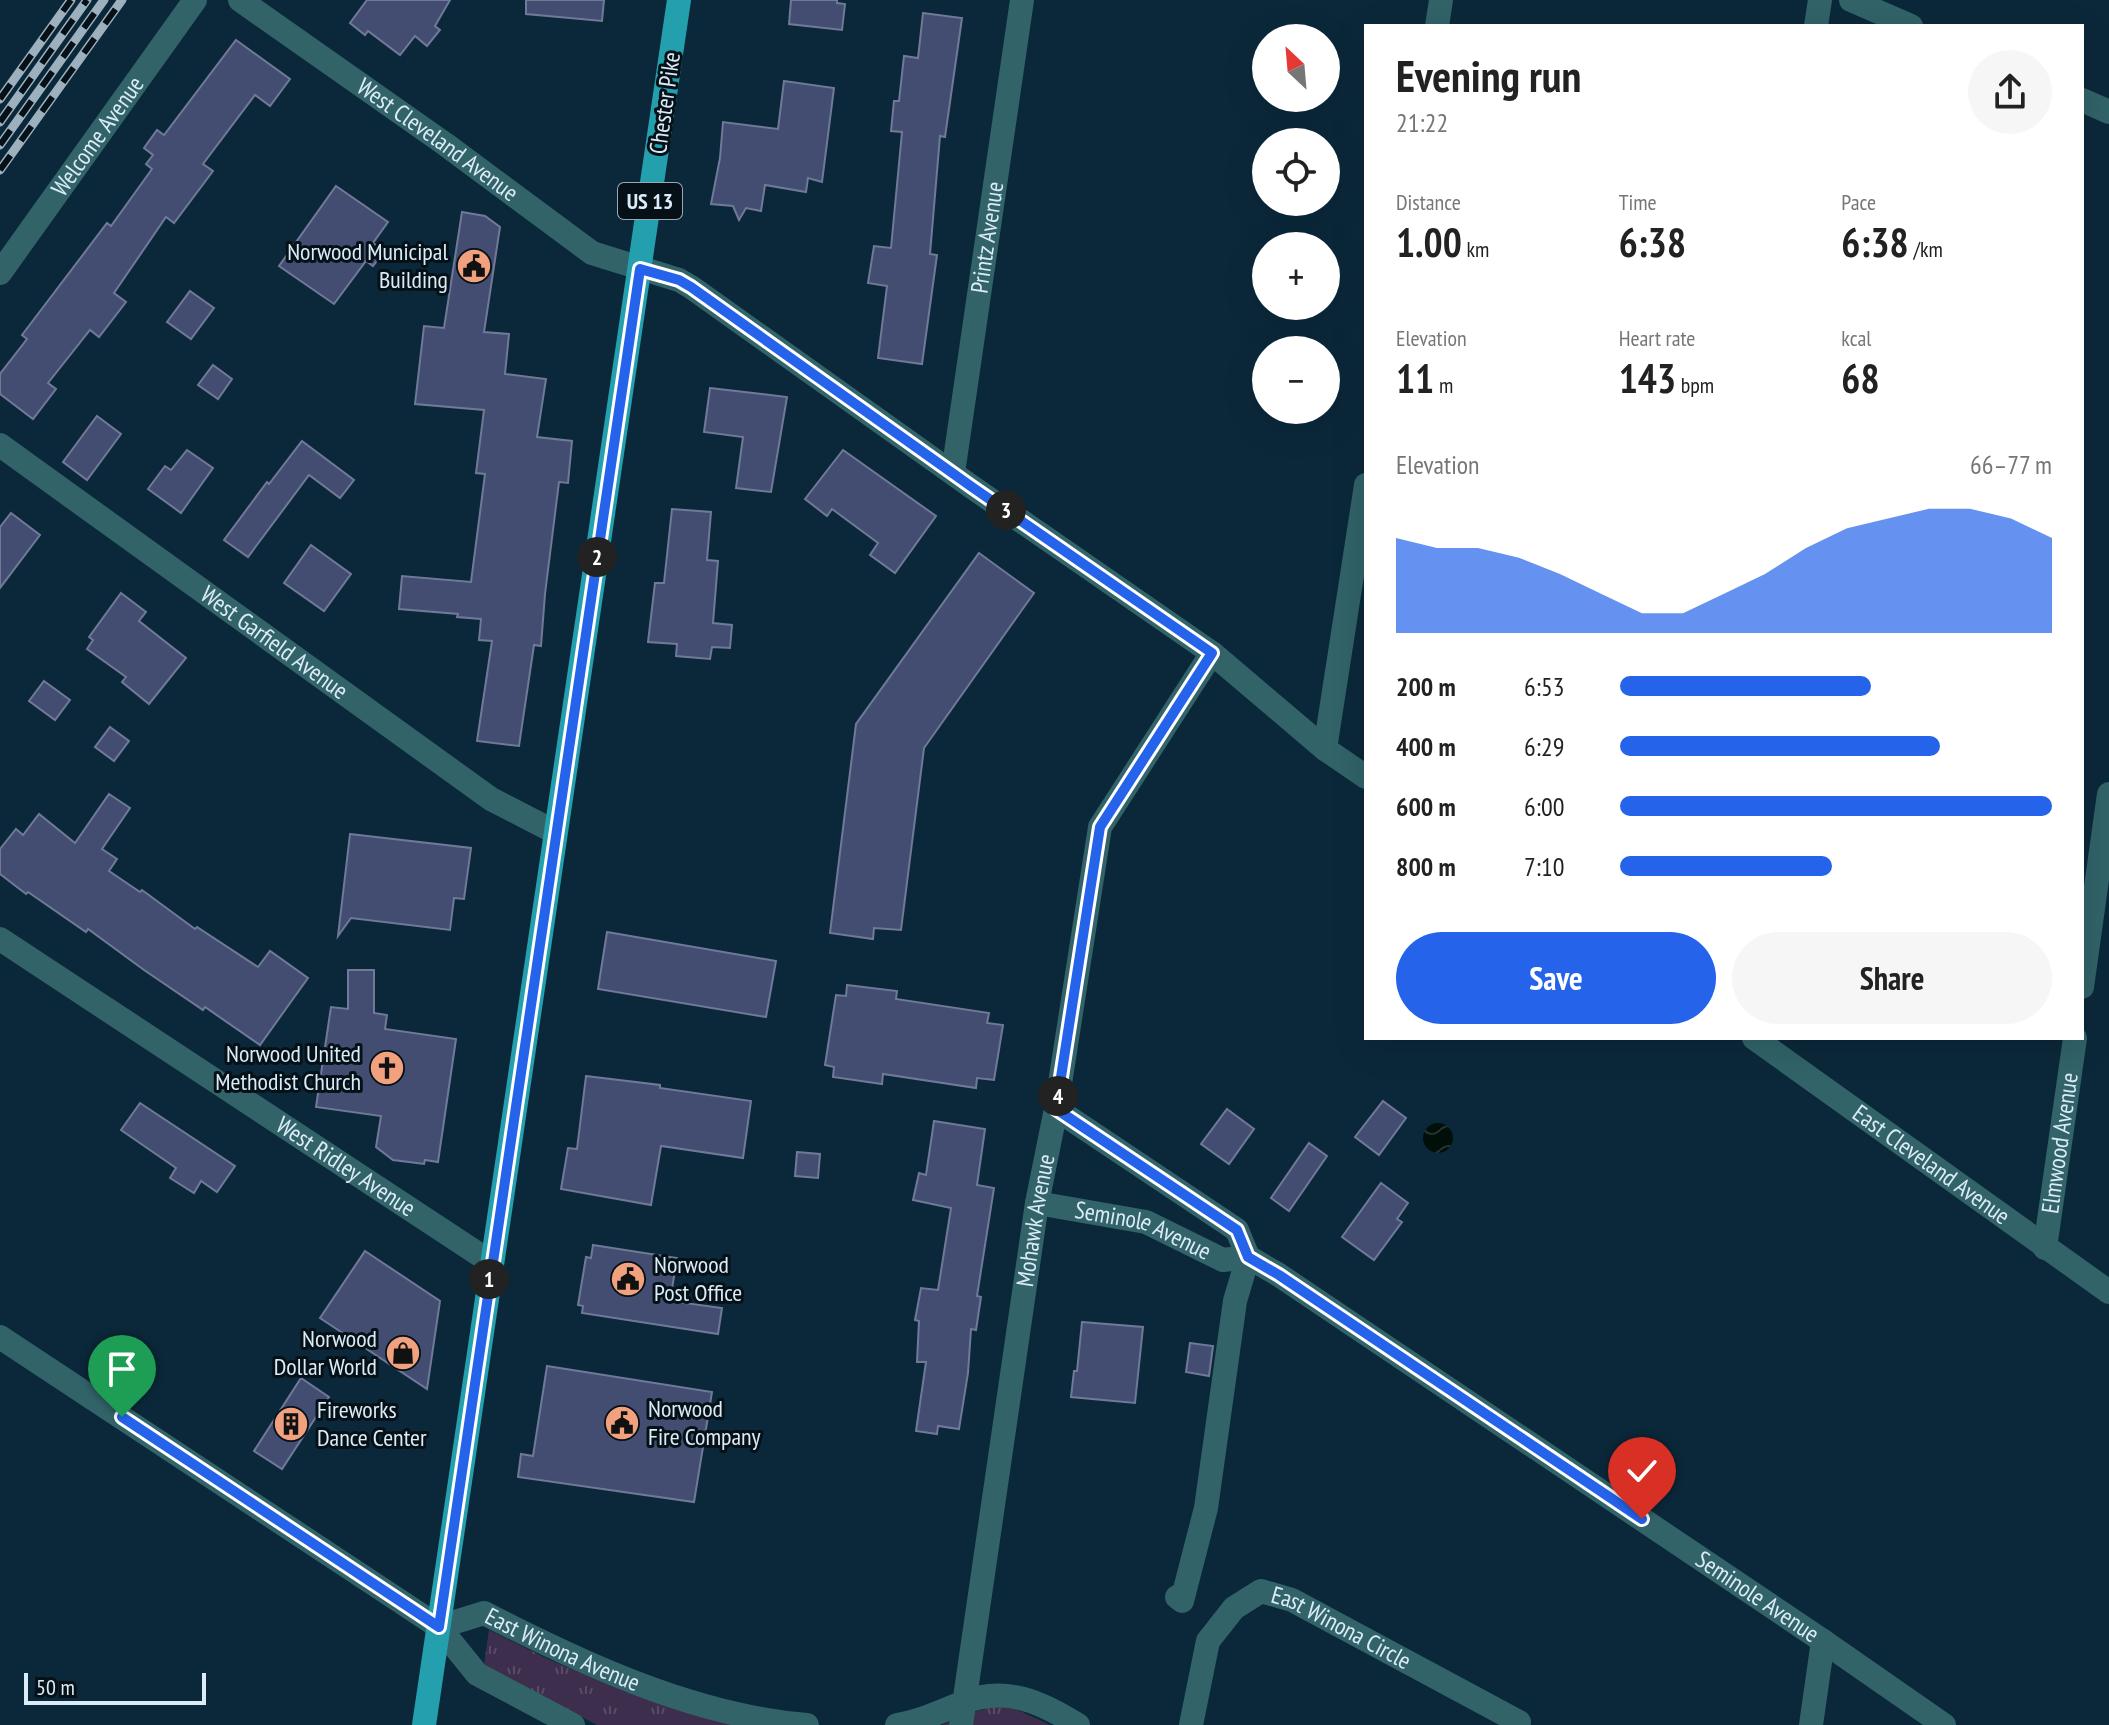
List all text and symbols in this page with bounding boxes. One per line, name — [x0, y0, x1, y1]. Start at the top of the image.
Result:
north arrow — [1252, 24, 1340, 112]
map controls — [1252, 24, 1340, 424]
text: Evening run — [1396, 47, 1581, 104]
street label: Chester Pike — [642, 50, 687, 156]
button: share — [1968, 50, 2052, 134]
street label: Welcome Avenue — [44, 70, 151, 202]
street label: West Cleveland Avenue — [351, 71, 525, 208]
text: 21:22 — [1396, 106, 1448, 139]
button: locate — [1252, 128, 1340, 216]
street label: Printz Avenue — [963, 180, 1010, 295]
road number: US 13 — [618, 183, 682, 219]
text: Distance — [1396, 188, 1461, 216]
text: Time — [1619, 188, 1657, 216]
text: Pace — [1841, 188, 1876, 216]
text: 1.00 — [1396, 216, 1462, 268]
text: 6:38 — [1619, 216, 1686, 268]
text: 6:38 — [1841, 216, 1909, 268]
button: + — [1252, 232, 1340, 320]
text: km — [1462, 235, 1489, 263]
text: /km — [1909, 235, 1943, 263]
place label: Norwood Municipal Building — [287, 236, 448, 295]
public building icon: Norwood Municipal Building — [455, 247, 493, 285]
text: Elevation — [1396, 324, 1467, 352]
text: Heart rate — [1619, 324, 1695, 352]
text: kcal — [1841, 324, 1871, 352]
button: − — [1252, 336, 1340, 424]
text: 11 — [1396, 352, 1434, 404]
text: 143 — [1619, 352, 1676, 404]
text: 68 — [1841, 352, 1880, 404]
text: m — [1434, 371, 1453, 399]
text: bpm — [1676, 371, 1714, 399]
text: Elevation — [1396, 448, 1479, 481]
text: 66–77 m — [1970, 448, 2052, 481]
pin: 3 — [986, 490, 1026, 530]
text: 3 — [1001, 496, 1011, 524]
pin: 2 — [577, 537, 617, 577]
text: 2 — [592, 543, 602, 571]
street label: West Garfield Avenue — [195, 579, 354, 706]
text: 200 m — [1396, 670, 1456, 703]
text: 6:53 — [1524, 670, 1564, 703]
text: 400 m — [1396, 730, 1456, 763]
text: 6:29 — [1524, 730, 1564, 763]
text: 600 m — [1396, 790, 1456, 823]
text: 6:00 — [1524, 790, 1564, 823]
text: 800 m — [1396, 850, 1456, 883]
text: 7:10 — [1524, 850, 1564, 883]
button: Save — [1396, 932, 1716, 1024]
button: Share — [1732, 932, 2052, 1024]
place label: Norwood United Methodist Church — [215, 1038, 361, 1097]
church icon: Norwood United Methodist Church — [368, 1049, 406, 1087]
street label: Elmwood Avenue — [2034, 1071, 2085, 1215]
pin: 4 — [1038, 1076, 1078, 1116]
text: 4 — [1053, 1082, 1063, 1110]
street label: East Cleveland Avenue — [1847, 1098, 2016, 1231]
street label: West Ridley Avenue — [270, 1109, 422, 1223]
street label: Mohawk Avenue — [1009, 1151, 1062, 1289]
street label: Seminole Avenue — [1073, 1194, 1216, 1267]
place label: Norwood Post Office — [654, 1249, 742, 1308]
pin: 1 — [469, 1259, 509, 1299]
public building icon: Norwood Post Office — [609, 1260, 647, 1298]
text: 1 — [484, 1265, 494, 1293]
place label: Norwood Dollar World — [274, 1323, 377, 1382]
shop icon: Norwood Dollar World — [384, 1334, 422, 1372]
pin — [88, 1335, 156, 1417]
icon: arrive — [100, 1347, 144, 1391]
place label: Norwood Fire Company — [648, 1393, 761, 1452]
place label: Fireworks Dance Center — [317, 1394, 427, 1453]
public building icon: Norwood Fire Company — [603, 1404, 641, 1442]
building icon: Fireworks Dance Center — [272, 1405, 310, 1443]
pin — [1608, 1437, 1676, 1519]
icon: check — [1620, 1449, 1664, 1493]
street label: Seminole Avenue — [1690, 1544, 1825, 1649]
street label: East Winona Circle — [1268, 1579, 1417, 1676]
street label: East Winona Avenue — [480, 1600, 645, 1698]
scale bar — [24, 1669, 206, 1705]
text: 50 m — [36, 1673, 75, 1701]

